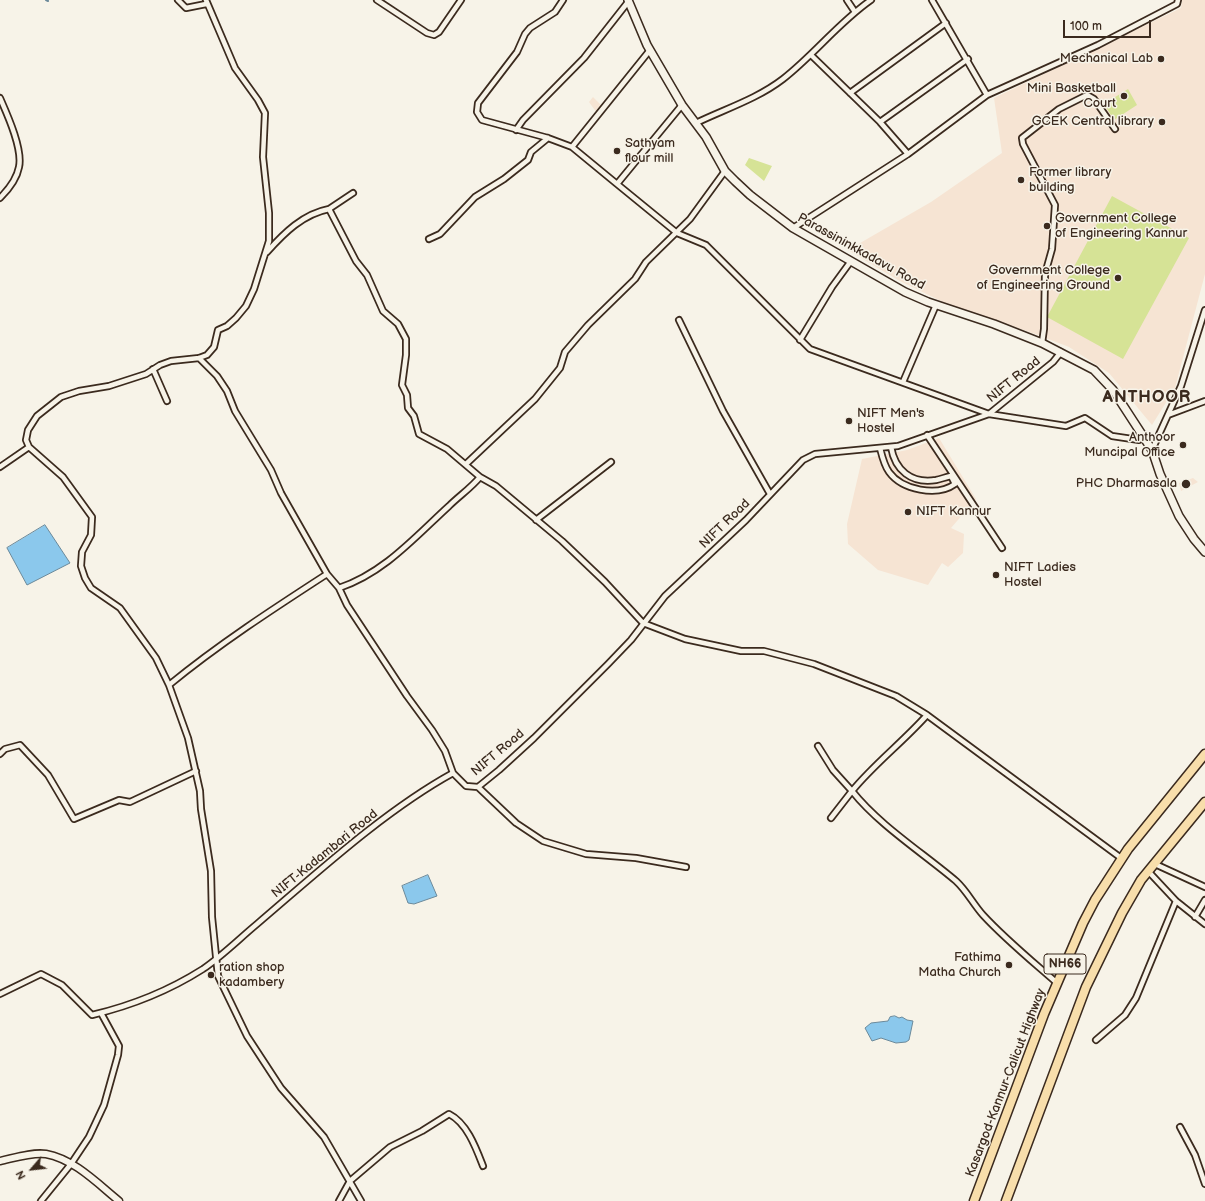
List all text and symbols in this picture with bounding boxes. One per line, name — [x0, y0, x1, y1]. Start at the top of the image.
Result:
scale bar — [1065, 12, 1153, 38]
text: 100 m — [1070, 19, 1102, 34]
place label: Mechanical Lab — [1060, 51, 1153, 67]
marker: Mechanical Lab — [1156, 54, 1166, 64]
place label: Mini Basketball Court — [1027, 81, 1116, 112]
marker: Mini Basketball Court — [1119, 91, 1129, 101]
place label: GCEK Central library — [1032, 114, 1154, 130]
marker: GCEK Central library — [1157, 117, 1167, 127]
place label: Sathyam flour mill — [625, 136, 675, 167]
marker: Sathyam flour mill — [612, 146, 622, 156]
place label: Former library building — [1029, 165, 1111, 196]
marker: Former library building — [1016, 175, 1026, 185]
street label: Parassininkkadavu Road — [794, 210, 928, 294]
place label: Government College of Engineering Kannur — [1055, 211, 1187, 242]
marker: Government College of Engineering Kannur — [1042, 221, 1052, 231]
place label: Government College of Engineering Ground — [976, 263, 1110, 294]
marker: Government College of Engineering Ground — [1113, 273, 1123, 283]
street label: NIFT Road — [984, 354, 1044, 406]
district label: ANTHOOR — [1103, 388, 1191, 408]
place label: NIFT Men's Hostel — [857, 406, 924, 437]
marker: NIFT Men's Hostel — [844, 416, 854, 426]
place label: Anthoor Muncipal Office — [1084, 430, 1175, 461]
marker: Anthoor Muncipal Office — [1178, 440, 1188, 450]
place label: PHC Dharmasala — [1076, 476, 1177, 492]
marker: PHC Dharmasala — [1180, 478, 1192, 490]
street label: NIFT Road — [696, 496, 754, 552]
place label: NIFT Kannur — [916, 504, 991, 520]
marker: NIFT Kannur — [903, 507, 913, 517]
place label: NIFT Ladies Hostel — [1004, 560, 1076, 591]
marker: NIFT Ladies Hostel — [991, 570, 1001, 580]
street label: NIFT Road — [468, 726, 528, 780]
street label: NIFT-Kadambari Road — [269, 806, 381, 902]
place label: Fathima Matha Church — [918, 950, 1001, 981]
road number: NH66 — [1044, 954, 1086, 974]
place label: ration shop kadambery — [219, 960, 285, 991]
marker: Fathima Matha Church — [1004, 960, 1014, 970]
marker: ration shop kadambery — [206, 970, 216, 980]
street label: Kasargod-Kannur-Calicut Highway — [963, 987, 1049, 1179]
north arrow — [12, 1149, 52, 1189]
text: N — [13, 1168, 29, 1182]

